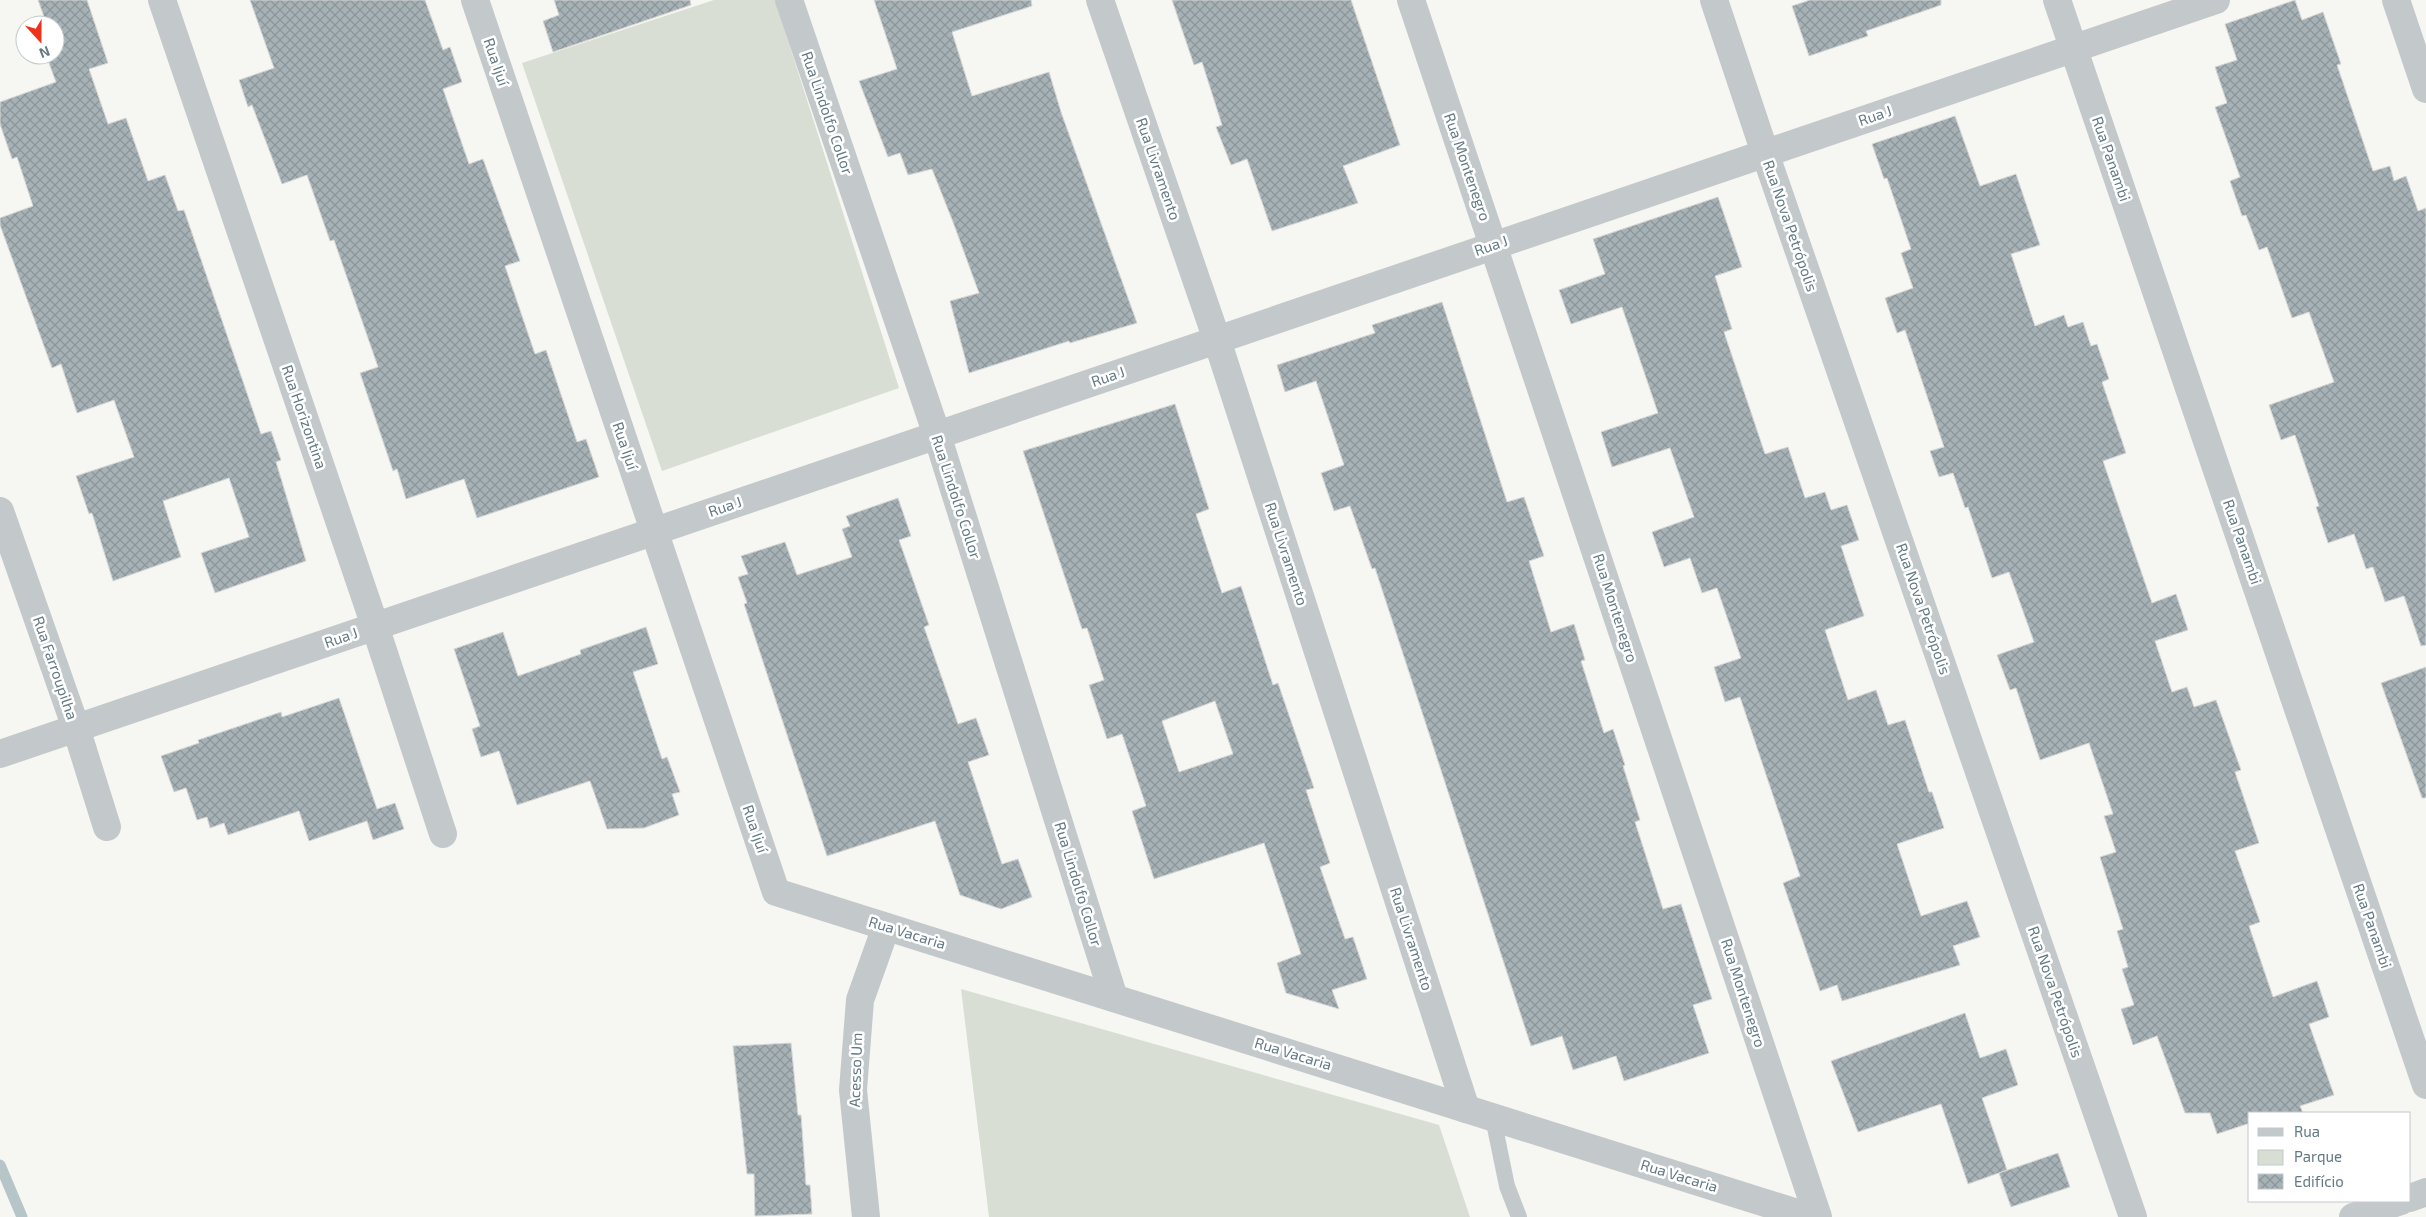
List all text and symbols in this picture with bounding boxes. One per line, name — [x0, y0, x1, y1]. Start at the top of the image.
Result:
north arrow — [15, 15, 65, 65]
street label: Rua Ijuí — [479, 35, 514, 89]
text: N — [37, 43, 53, 62]
street label: Rua Lindolfo Collor — [798, 49, 857, 177]
street label: Rua J — [1856, 101, 1894, 129]
street label: Rua Montenegro — [1441, 110, 1495, 223]
street label: Rua Panambi — [2089, 114, 2135, 204]
street label: Rua Livramento — [1133, 115, 1185, 222]
street label: Rua Nova Petrópolis — [1760, 158, 1822, 294]
street label: Rua J — [1472, 231, 1510, 259]
street label: Rua Horizontina — [279, 362, 331, 471]
street label: Rua J — [1089, 362, 1127, 390]
street label: Rua Ijuí — [608, 419, 643, 473]
street label: Rua Lindolfo Collor — [928, 433, 985, 561]
street label: Rua J — [706, 492, 744, 520]
street label: Rua Panambi — [2220, 497, 2266, 587]
street label: Rua Livramento — [1262, 500, 1312, 607]
street label: Rua Nova Petrópolis — [1893, 541, 1955, 677]
street label: Rua Montenegro — [1590, 551, 1642, 664]
street label: Rua Farroupilha — [30, 614, 82, 722]
street label: Rua J — [322, 623, 360, 651]
street label: Rua Ijuí — [738, 802, 773, 856]
street label: Rua Lindolfo Collor — [1051, 819, 1106, 948]
street label: Rua Panambi — [2350, 881, 2396, 971]
street label: Rua Livramento — [1387, 885, 1437, 992]
street label: Rua Vacaria — [867, 912, 948, 952]
street label: Rua Nova Petrópolis — [2025, 924, 2087, 1060]
street label: Rua Montenegro — [1718, 936, 1770, 1049]
street label: Acesso Um — [845, 1032, 865, 1108]
street label: Rua Vacaria — [1253, 1033, 1334, 1073]
legend — [2248, 1112, 2411, 1202]
text: Rua — [2294, 1122, 2320, 1140]
text: Parque — [2294, 1147, 2342, 1165]
street label: Rua Vacaria — [1639, 1155, 1720, 1195]
text: Edifício — [2294, 1172, 2344, 1190]

